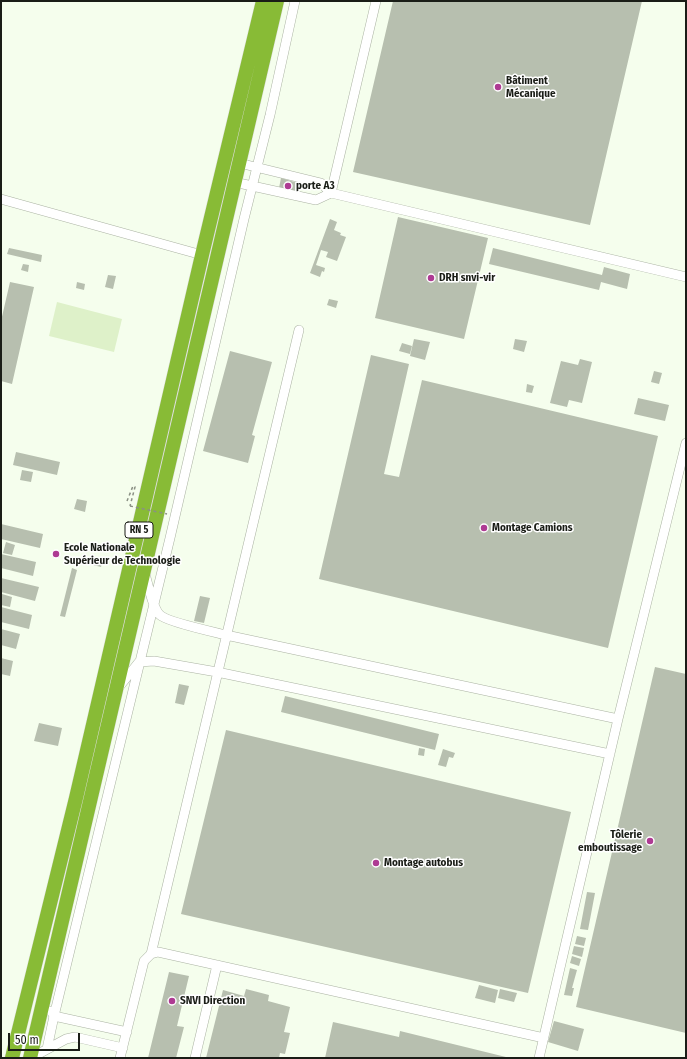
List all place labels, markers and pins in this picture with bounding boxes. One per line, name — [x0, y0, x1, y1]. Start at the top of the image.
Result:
place label: Bâtiment Mécanique — [506, 74, 556, 100]
marker: Bâtiment Mécanique — [493, 82, 503, 92]
place label: porte A3 — [296, 179, 335, 193]
marker: porte A3 — [283, 181, 293, 191]
place label: DRH snvi-vir — [439, 271, 495, 285]
marker: DRH snvi-vir — [426, 273, 436, 283]
place label: Montage Camions — [492, 521, 573, 535]
marker: Montage Camions — [479, 523, 489, 533]
place label: Ecole Nationale Supérieur de Technologie — [64, 541, 181, 567]
marker: Ecole Nationale Supérieur de Technologie — [51, 549, 61, 559]
place label: Tôlerie emboutissage — [578, 828, 642, 854]
marker: Tôlerie emboutissage — [645, 836, 655, 846]
place label: Montage autobus — [384, 856, 463, 870]
marker: Montage autobus — [371, 858, 381, 868]
place label: SNVI Direction — [180, 994, 245, 1008]
marker: SNVI Direction — [167, 996, 177, 1006]

